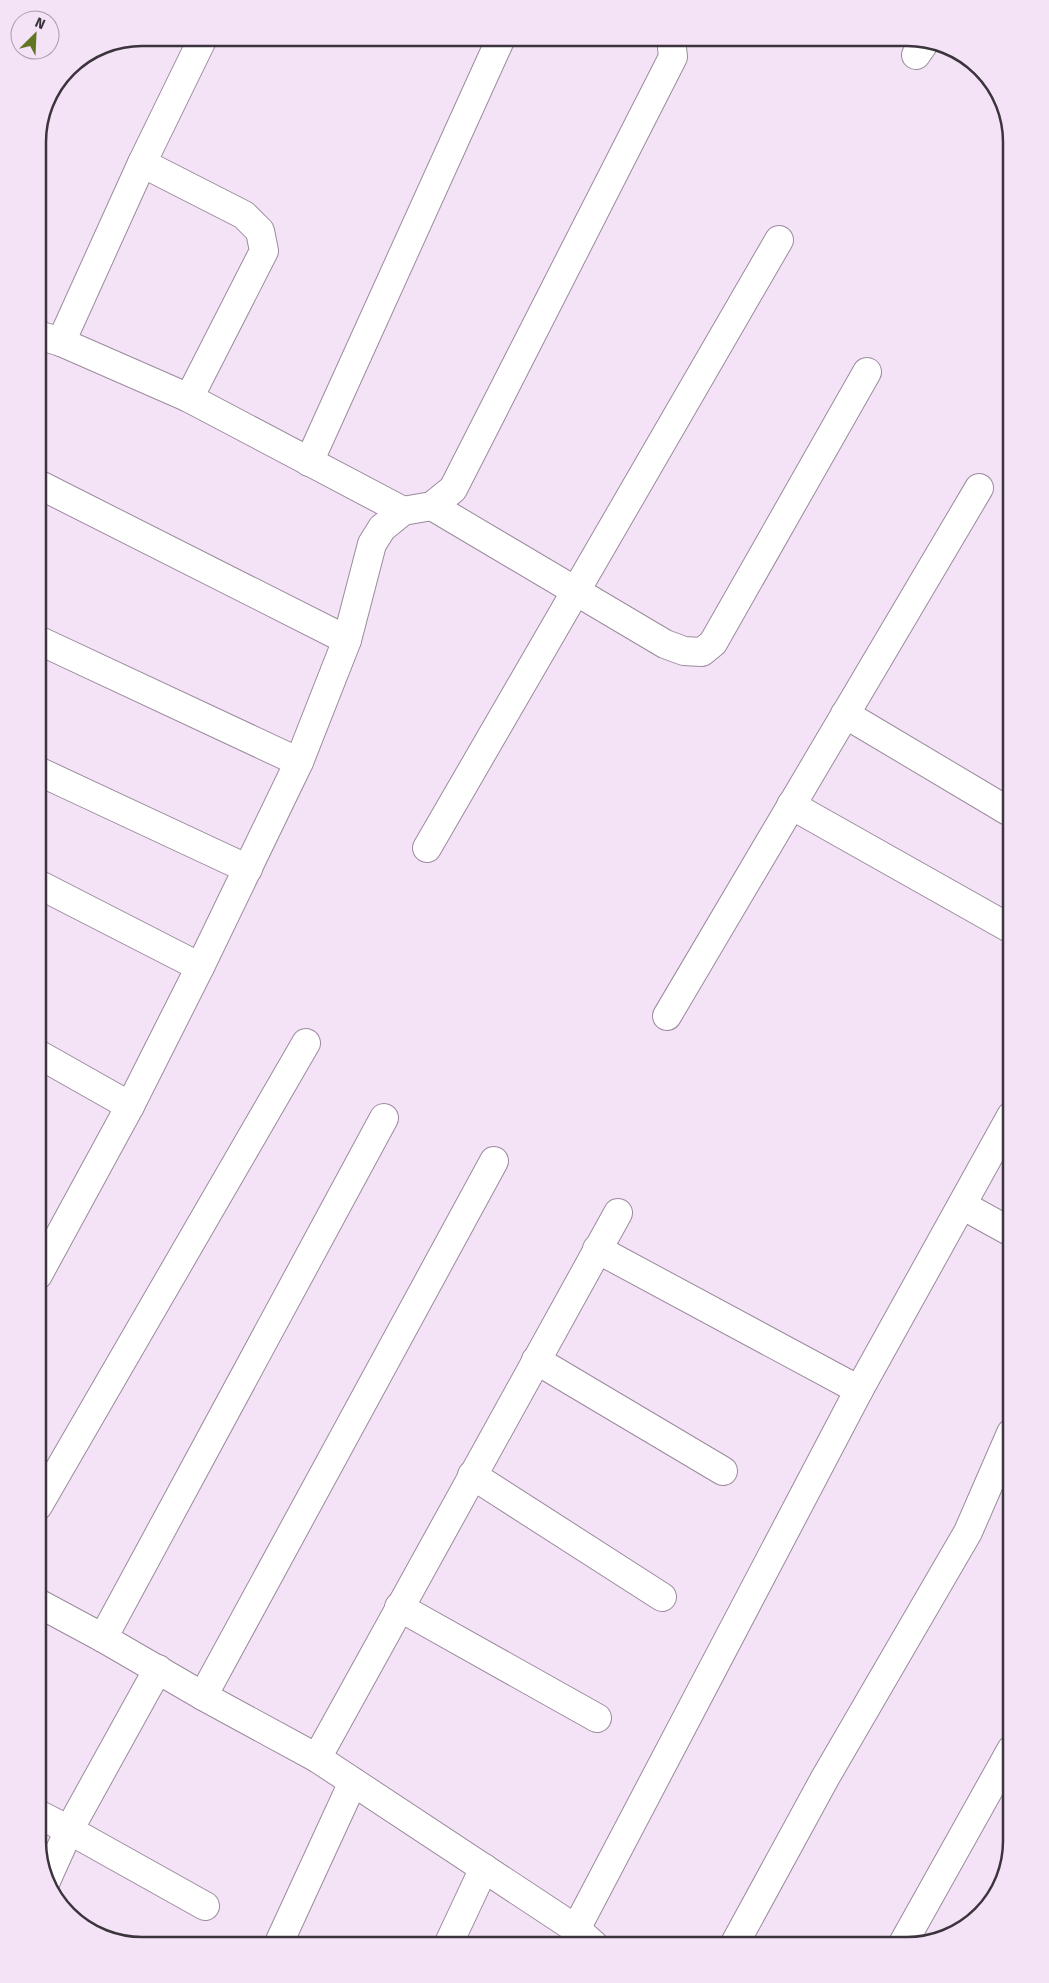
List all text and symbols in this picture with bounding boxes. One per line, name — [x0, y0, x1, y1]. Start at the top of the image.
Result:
north arrow — [10, 10, 60, 60]
text: N — [32, 14, 48, 33]

